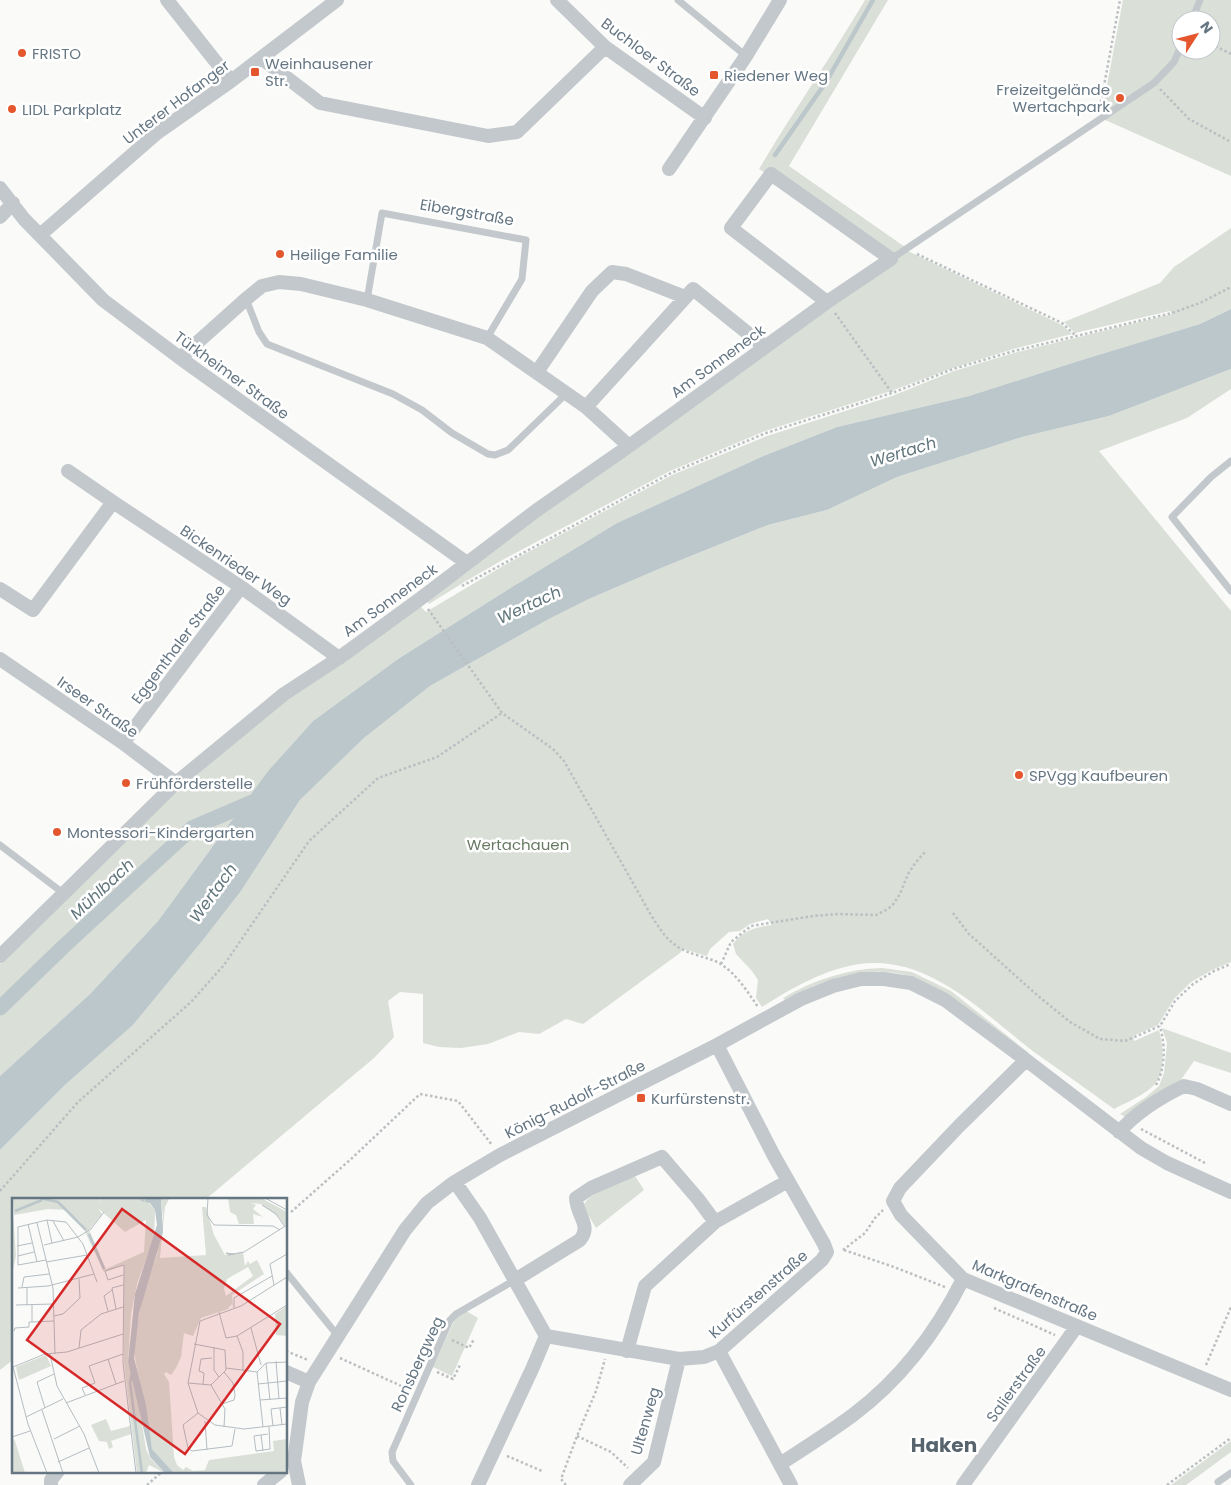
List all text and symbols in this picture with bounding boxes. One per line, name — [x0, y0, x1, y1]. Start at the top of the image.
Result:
north arrow — [1171, 10, 1221, 60]
street label: Buchloer Straße — [597, 13, 705, 101]
text: N — [1195, 17, 1218, 37]
place label: FRISTO — [32, 43, 81, 64]
marker: FRISTO — [16, 47, 28, 59]
place label: Weinhausener Str. — [265, 53, 374, 91]
street label: Unterer Hofanger — [118, 55, 234, 149]
place label: Riedener Weg — [724, 65, 828, 86]
marker: Weinhausener Str. — [249, 66, 261, 78]
marker: Riedener Weg — [708, 69, 720, 81]
place label: Freizeitgelände Wertachpark — [996, 79, 1110, 117]
marker: Freizeitgelände Wertachpark — [1114, 92, 1126, 104]
place label: LIDL Parkplatz — [22, 99, 122, 120]
marker: LIDL Parkplatz — [6, 103, 18, 115]
street label: Eibergstraße — [418, 193, 516, 231]
place label: Heilige Familie — [290, 244, 398, 265]
marker: Heilige Familie — [274, 248, 286, 260]
street label: Am Sonneneck — [666, 319, 770, 402]
street label: Türkheimer Straße — [170, 326, 294, 424]
water label: Wertach — [867, 431, 939, 473]
street label: Bickenrieder Weg — [176, 520, 296, 610]
street label: Am Sonneneck — [338, 558, 442, 641]
street label: Eggenthaler Straße — [126, 580, 230, 708]
water label: Wertach — [493, 580, 565, 630]
street label: Irseer Straße — [53, 671, 143, 743]
place label: SPVgg Kaufbeuren — [1029, 765, 1168, 786]
marker: SPVgg Kaufbeuren — [1013, 769, 1025, 781]
place label: Frühförderstelle — [136, 773, 253, 794]
marker: Frühförderstelle — [120, 777, 132, 789]
place label: Montessori-Kindergarten — [67, 822, 254, 843]
marker: Montessori-Kindergarten — [51, 826, 63, 838]
park label: Wertachauen — [467, 834, 569, 855]
water label: Mühlbach — [65, 853, 139, 925]
water label: Wertach — [184, 859, 242, 927]
street label: König-Rudolf-Straße — [501, 1054, 649, 1144]
place label: Kurfürstenstr. — [651, 1088, 750, 1109]
marker: Kurfürstenstr. — [635, 1092, 647, 1104]
inset map — [12, 1198, 288, 1472]
street label: Kurfürstenstraße — [704, 1245, 812, 1343]
street label: Markgrafenstraße — [969, 1254, 1101, 1326]
street label: Ronsbergweg — [386, 1313, 448, 1415]
street label: Salierstraße — [981, 1342, 1051, 1426]
street label: Ultenweg — [625, 1384, 665, 1458]
district label: Haken — [911, 1431, 977, 1459]

